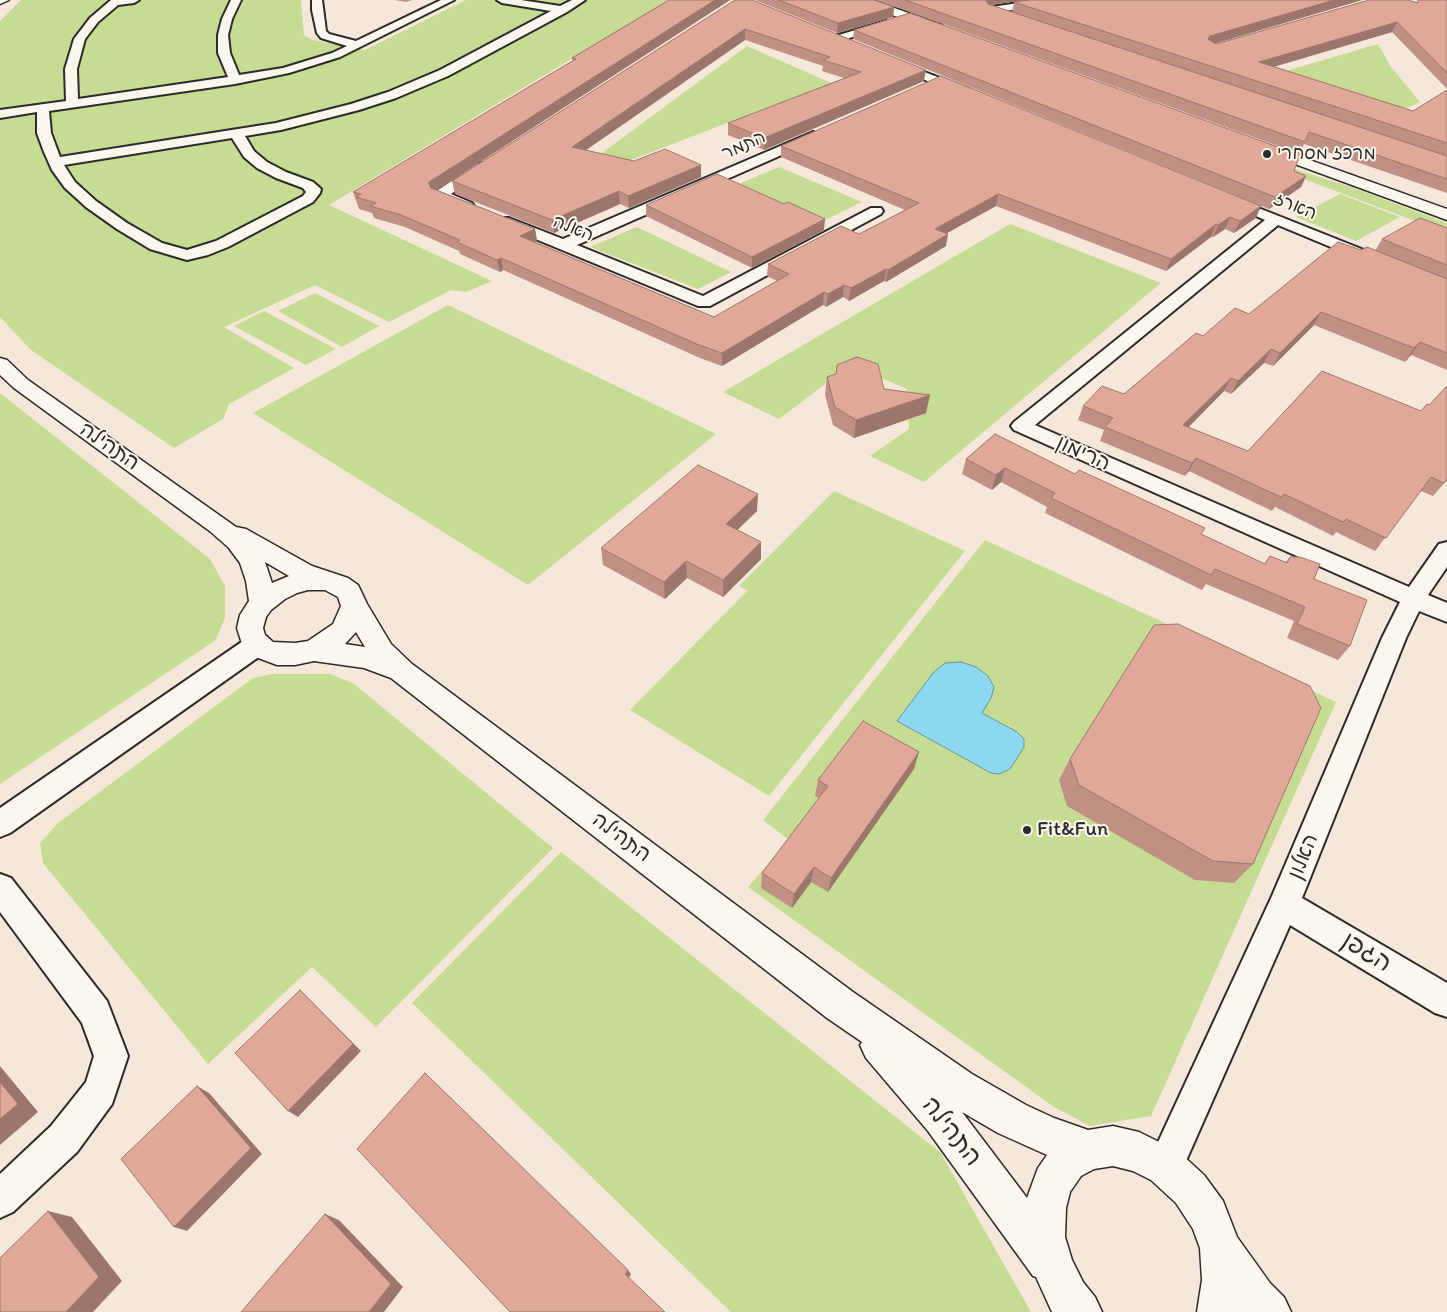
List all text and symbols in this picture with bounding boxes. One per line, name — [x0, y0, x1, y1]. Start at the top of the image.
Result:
street label: התמר — [719, 127, 769, 165]
place label: מרכז מסחרי — [1277, 143, 1376, 165]
marker: מרכז מסחרי — [1261, 148, 1273, 160]
street label: הארז — [1270, 189, 1320, 225]
street label: האלה — [549, 211, 597, 247]
street label: התהילה — [74, 417, 144, 477]
street label: הרימון — [1052, 431, 1114, 477]
street label: התהילה — [587, 808, 655, 868]
place label: Fit&Fun — [1037, 817, 1108, 843]
marker: Fit&Fun — [1021, 824, 1033, 836]
street label: האלון — [1284, 830, 1324, 884]
street label: הגפן — [1335, 926, 1397, 980]
street label: התהילה — [915, 1091, 987, 1173]

